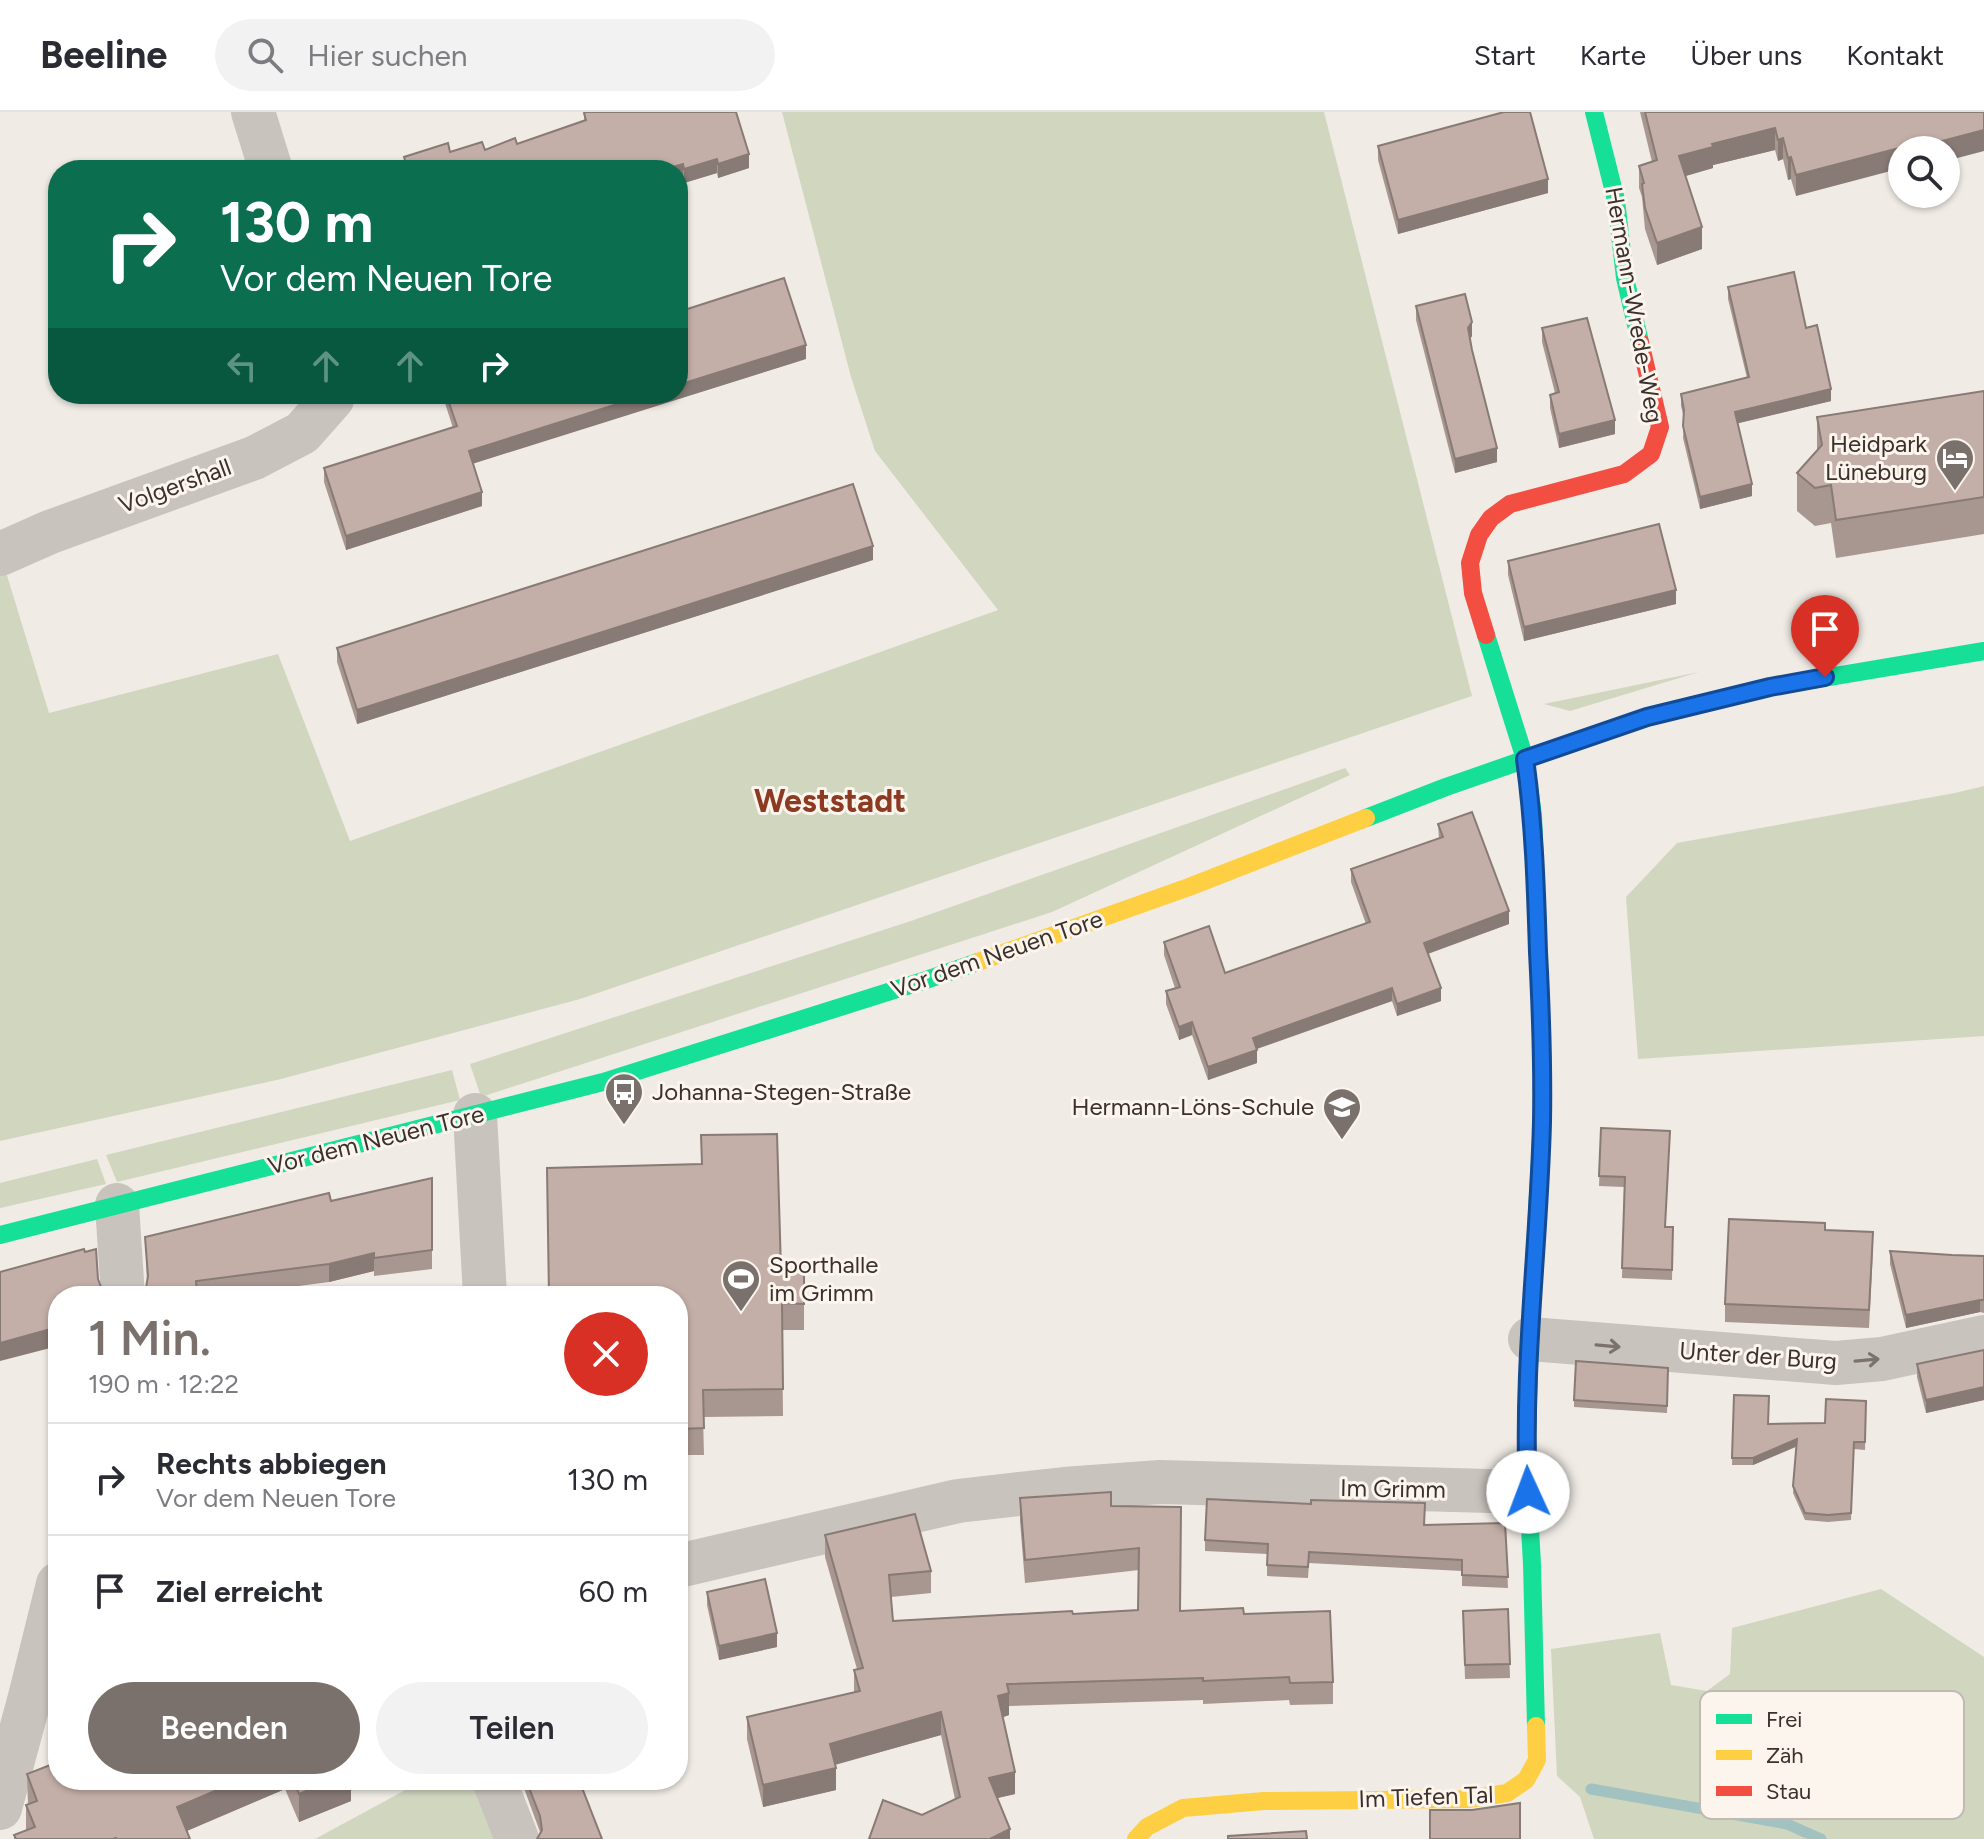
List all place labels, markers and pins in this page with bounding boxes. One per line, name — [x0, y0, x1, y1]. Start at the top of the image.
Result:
place label: Heidpark Lüneburg — [1825, 429, 1927, 486]
hotel icon: Heidpark Lüneburg — [1934, 437, 1976, 492]
pin — [1791, 595, 1859, 677]
bus stop icon: Johanna-Stegen-Straße — [603, 1071, 645, 1126]
place label: Johanna-Stegen-Straße — [652, 1077, 911, 1106]
school or university icon: Hermann-Löns-Schule — [1321, 1086, 1363, 1141]
place label: Hermann-Löns-Schule — [1071, 1092, 1314, 1121]
place label: Sporthalle im Grimm — [769, 1250, 878, 1307]
sports icon: Sporthalle im Grimm — [720, 1258, 762, 1313]

